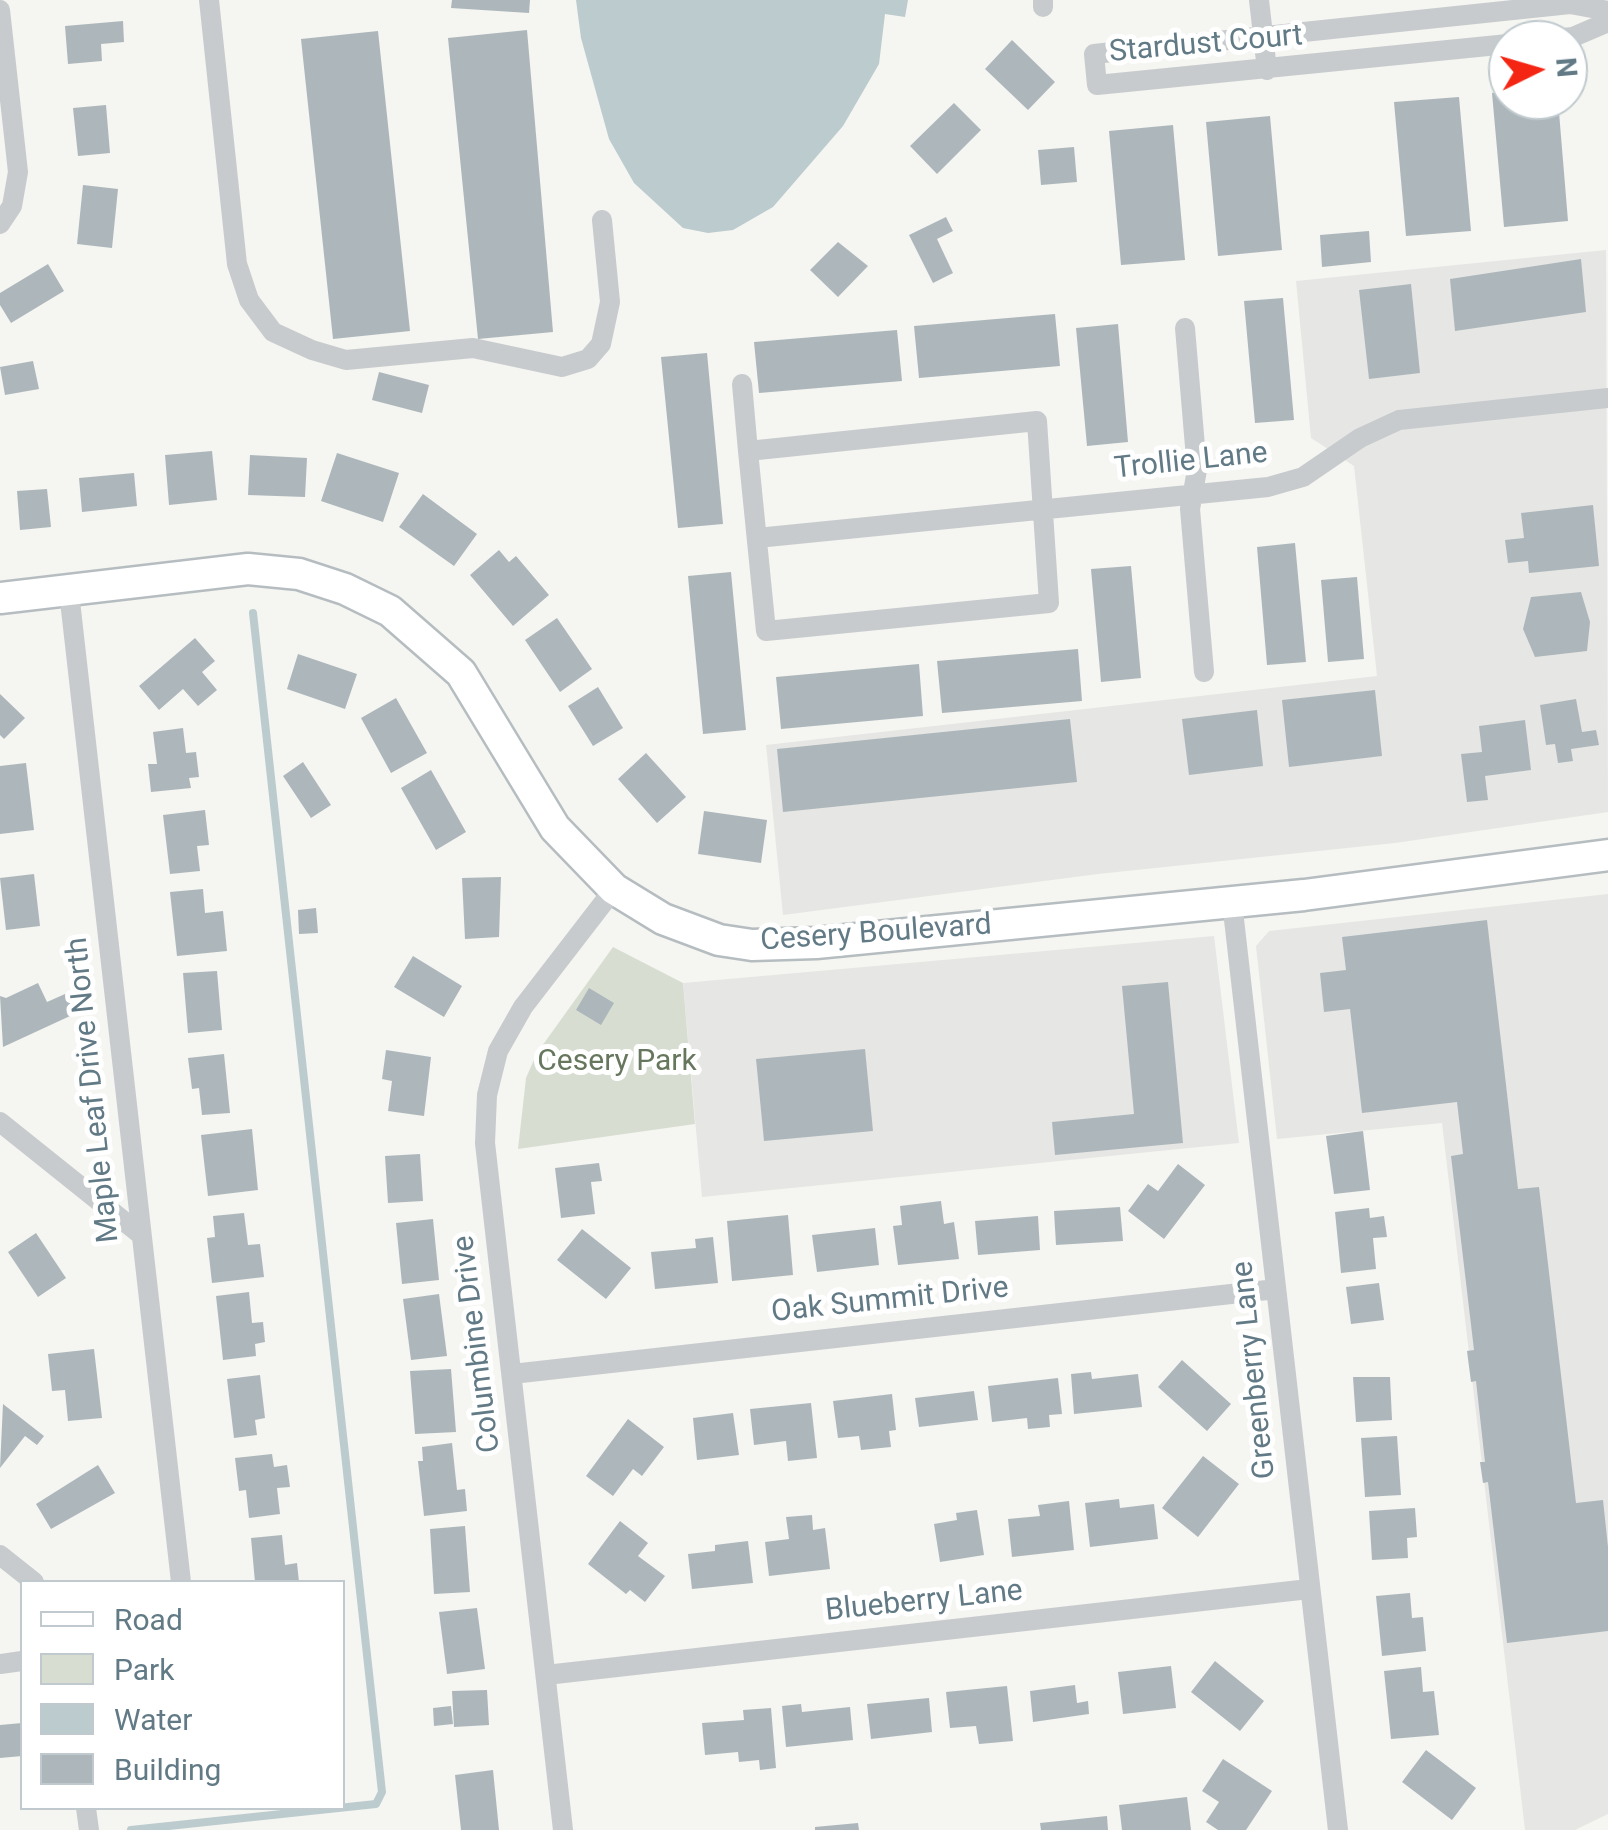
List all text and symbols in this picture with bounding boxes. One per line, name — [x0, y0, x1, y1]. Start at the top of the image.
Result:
street label: Stardust Court — [1108, 19, 1304, 71]
north arrow — [1488, 20, 1588, 120]
text: N — [1549, 56, 1584, 79]
street label: Trollie Lane — [1113, 436, 1269, 488]
street label: Cesery Boulevard — [759, 908, 993, 960]
street label: Maple Leaf Drive North — [60, 936, 128, 1244]
park label: Cesery Park — [537, 1044, 697, 1080]
street label: Columbine Drive — [447, 1234, 509, 1454]
street label: Greenberry Lane — [1226, 1259, 1284, 1481]
street label: Oak Summit Drive — [770, 1271, 1010, 1331]
street label: Blueberry Lane — [823, 1574, 1025, 1630]
legend — [20, 1580, 345, 1810]
text: Road — [114, 1602, 183, 1637]
text: Park — [114, 1652, 174, 1687]
text: Water — [114, 1702, 192, 1737]
text: Building — [114, 1752, 221, 1787]

